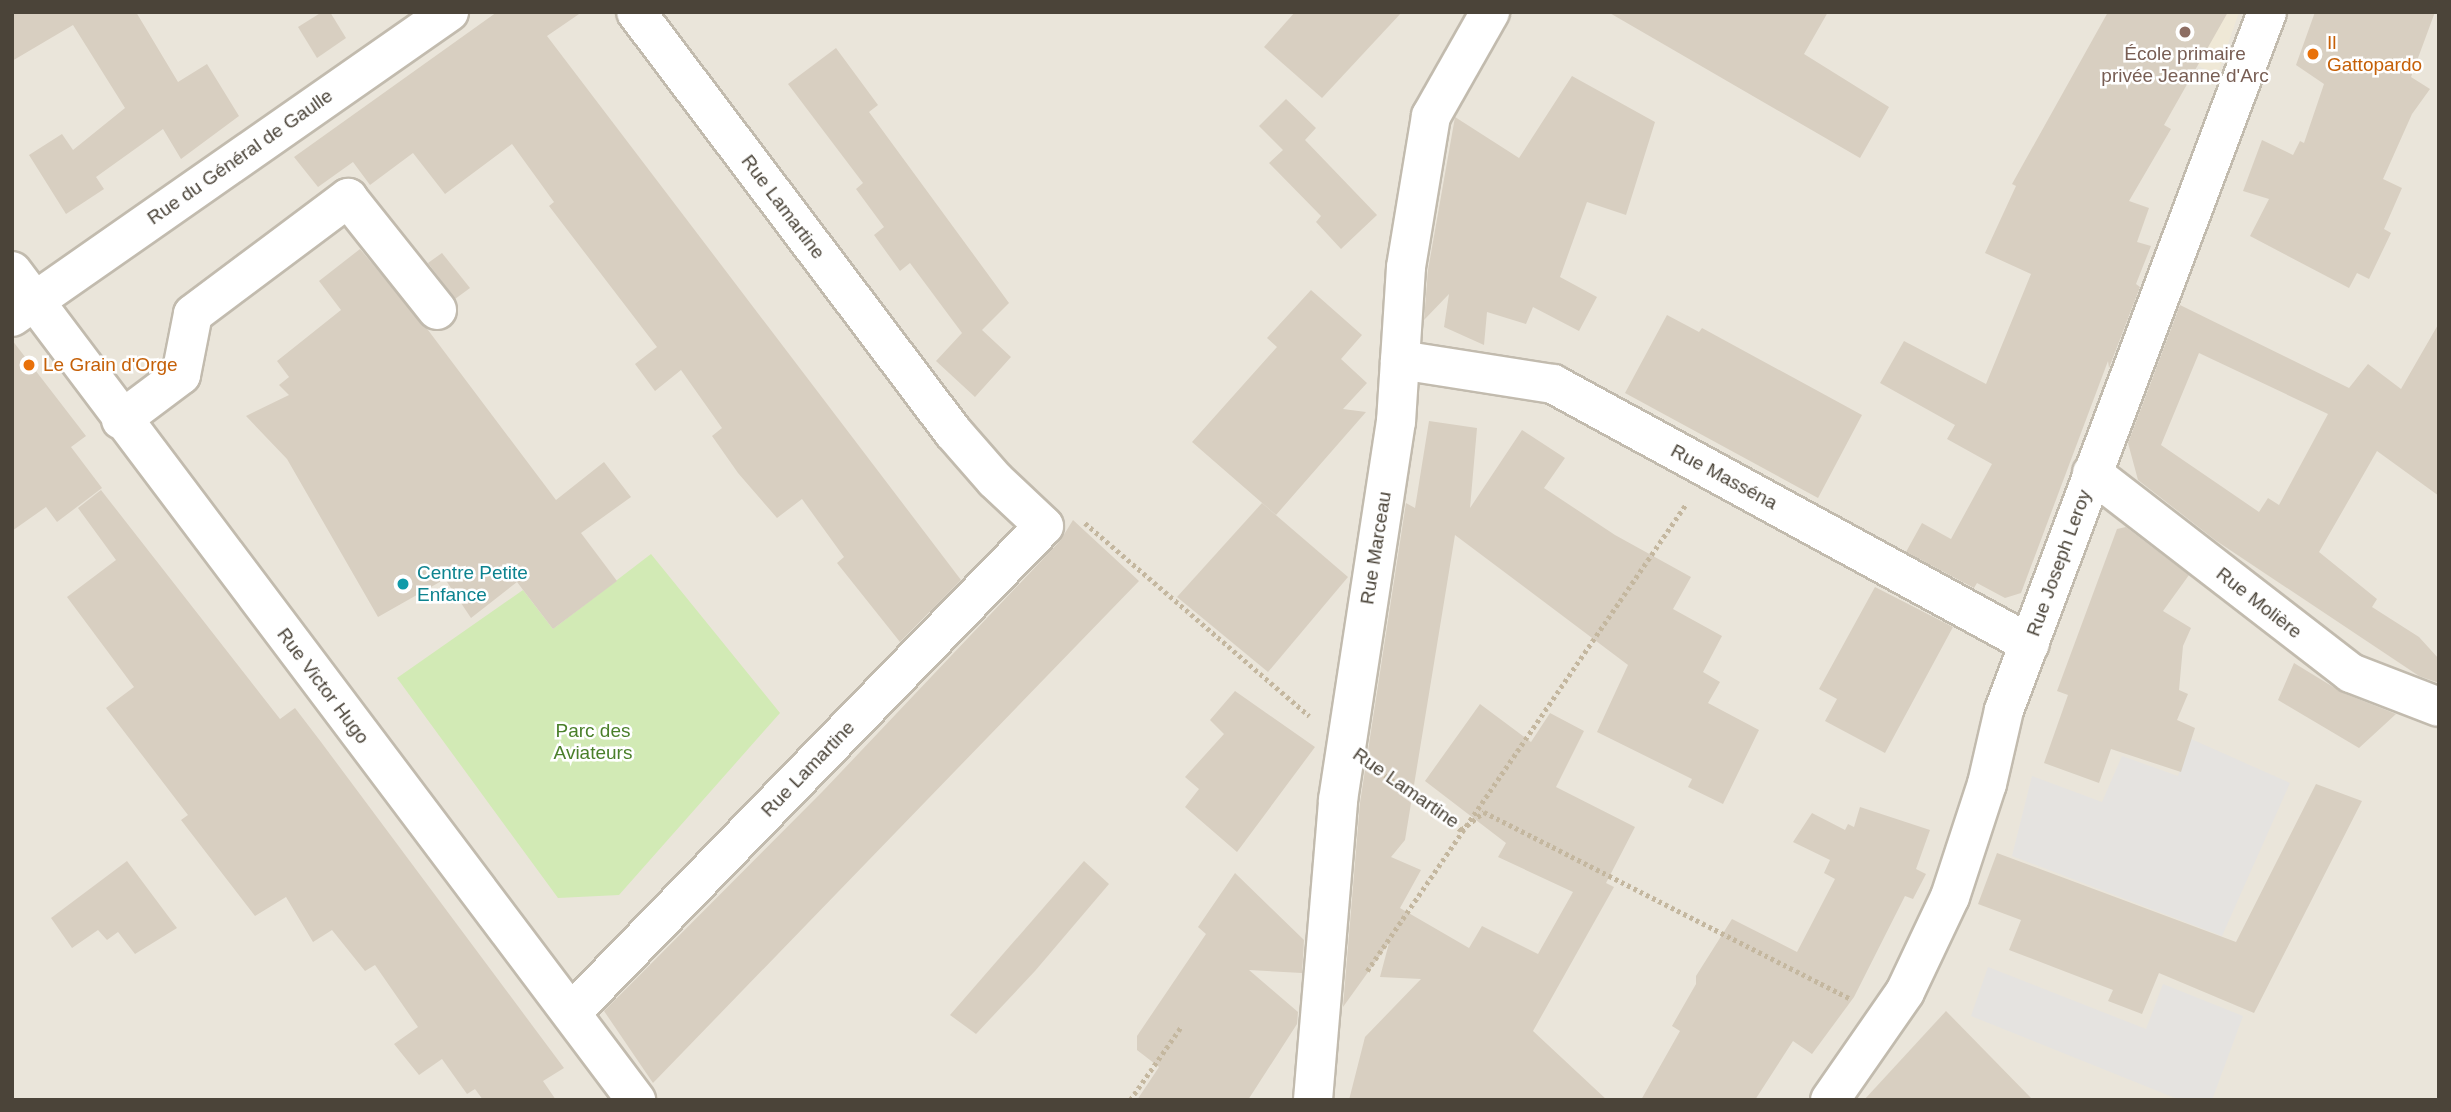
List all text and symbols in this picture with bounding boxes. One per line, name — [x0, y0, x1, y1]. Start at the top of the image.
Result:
marker: École primaire privée Jeanne d'Arc — [2177, 24, 2193, 40]
place label: Il Gattopardo — [2327, 32, 2422, 76]
place label: École primaire privée Jeanne d'Arc — [2101, 43, 2269, 87]
marker: Il Gattopardo — [2305, 46, 2321, 62]
street label: Rue du Général de Gaulle — [143, 84, 337, 230]
street label: Rue Lamartine — [736, 150, 830, 264]
place label: Le Grain d'Orge — [43, 354, 178, 376]
marker: Le Grain d'Orge — [21, 357, 37, 373]
street label: Rue Masséna — [1667, 439, 1781, 515]
street label: Rue Joseph Leroy — [2022, 487, 2096, 639]
street label: Rue Marceau — [1356, 490, 1396, 606]
place label: Centre Petite Enfance — [417, 562, 528, 606]
street label: Rue Molière — [2212, 562, 2306, 644]
marker: Centre Petite Enfance — [395, 576, 411, 592]
street label: Rue Victor Hugo — [272, 624, 374, 748]
street label: Rue Lamartine — [757, 716, 859, 822]
park label: Parc des Aviateurs — [554, 720, 632, 764]
street label: Rue Lamartine — [1348, 743, 1464, 833]

